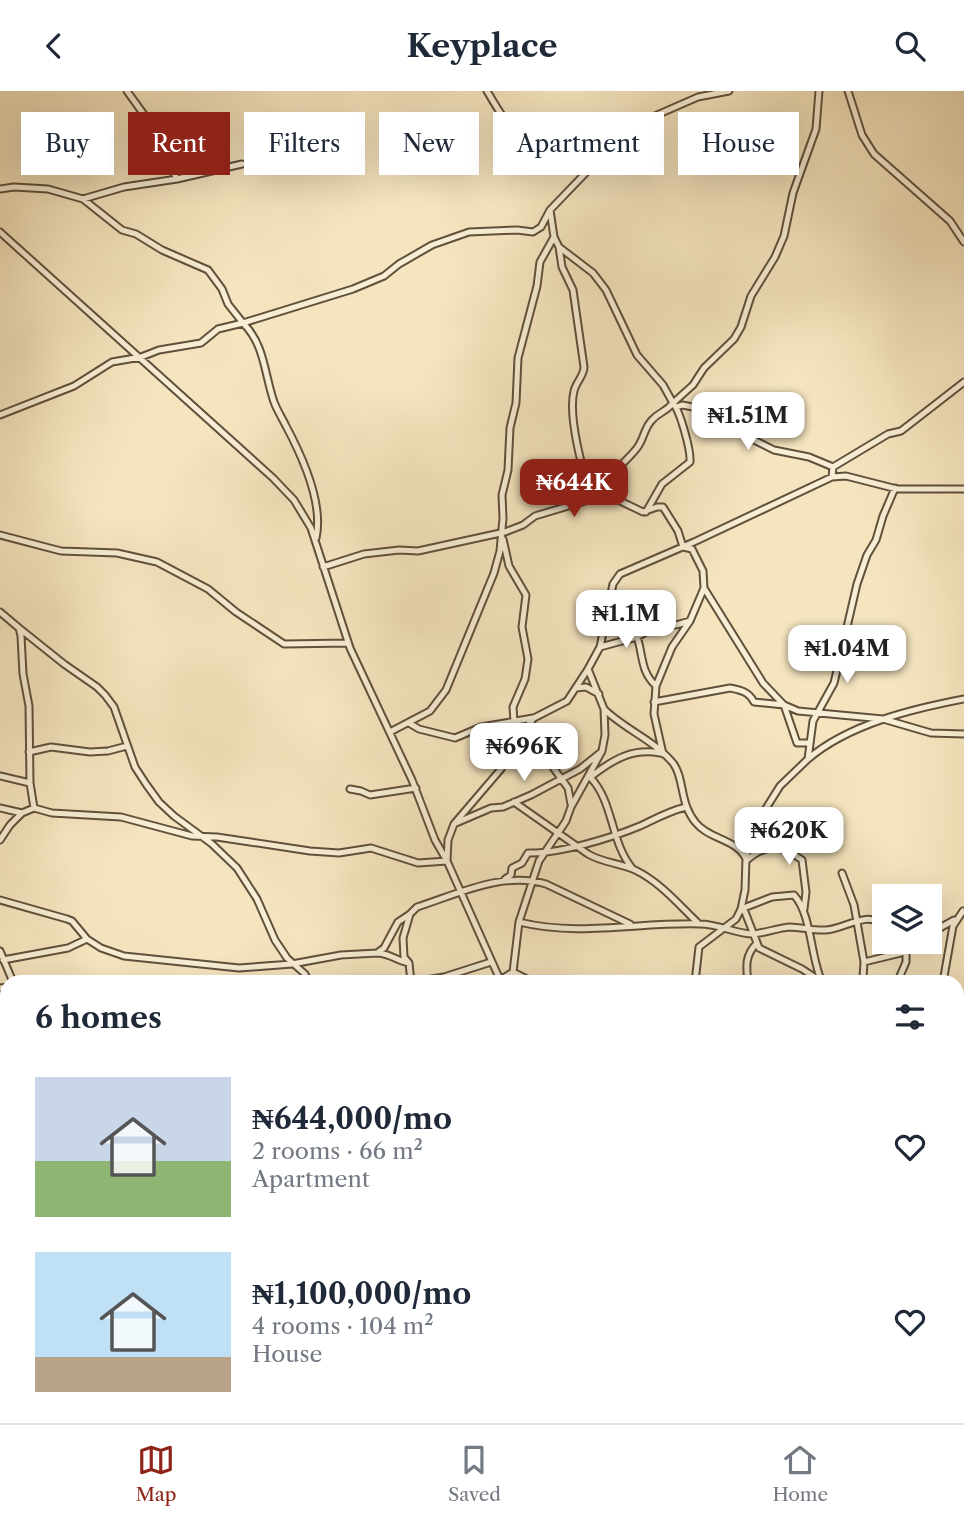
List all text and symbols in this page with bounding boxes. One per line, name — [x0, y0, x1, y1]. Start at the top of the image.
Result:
text: Keyplace — [406, 26, 558, 65]
icon: back — [35, 27, 73, 65]
icon: search — [891, 27, 929, 65]
chip: Buy — [21, 112, 114, 175]
chip: Rent — [128, 112, 230, 175]
chip: Filters — [244, 112, 365, 175]
chip: New — [379, 112, 479, 175]
chip: Apartment — [493, 112, 664, 175]
chip: House — [678, 112, 799, 175]
pin: ₦1.51M — [691, 393, 805, 452]
text: ₦1.51M — [708, 401, 788, 429]
pin: ₦644K — [525, 459, 623, 519]
text: ₦644K — [536, 468, 612, 496]
pin: ₦1.1M — [577, 591, 675, 650]
text: ₦1.1M — [592, 599, 660, 627]
pin: ₦1.04M — [790, 625, 904, 685]
text: ₦1.04M — [804, 634, 890, 662]
pin: ₦696K — [475, 723, 573, 783]
text: ₦696K — [486, 732, 562, 760]
pin: ₦620K — [740, 807, 838, 867]
text: ₦620K — [751, 816, 827, 844]
map controls — [872, 884, 942, 954]
button: layers — [872, 884, 942, 954]
icon: filters — [891, 998, 929, 1036]
text: 6 homes — [35, 999, 162, 1036]
text: ₦644,000/mo — [252, 1100, 452, 1137]
icon: home — [91, 1105, 175, 1189]
icon: heart — [891, 1128, 929, 1166]
text: 2 rooms · 66 m² — [252, 1137, 423, 1165]
text: Apartment — [252, 1165, 370, 1193]
text: ₦1,100,000/mo — [252, 1275, 471, 1312]
icon: home — [91, 1280, 175, 1364]
icon: heart — [891, 1303, 929, 1341]
text: 4 rooms · 104 m² — [252, 1312, 434, 1340]
text: House — [252, 1340, 322, 1368]
tab: Map — [136, 1441, 177, 1506]
tab: Saved — [448, 1441, 501, 1506]
tab: Home — [772, 1441, 828, 1506]

